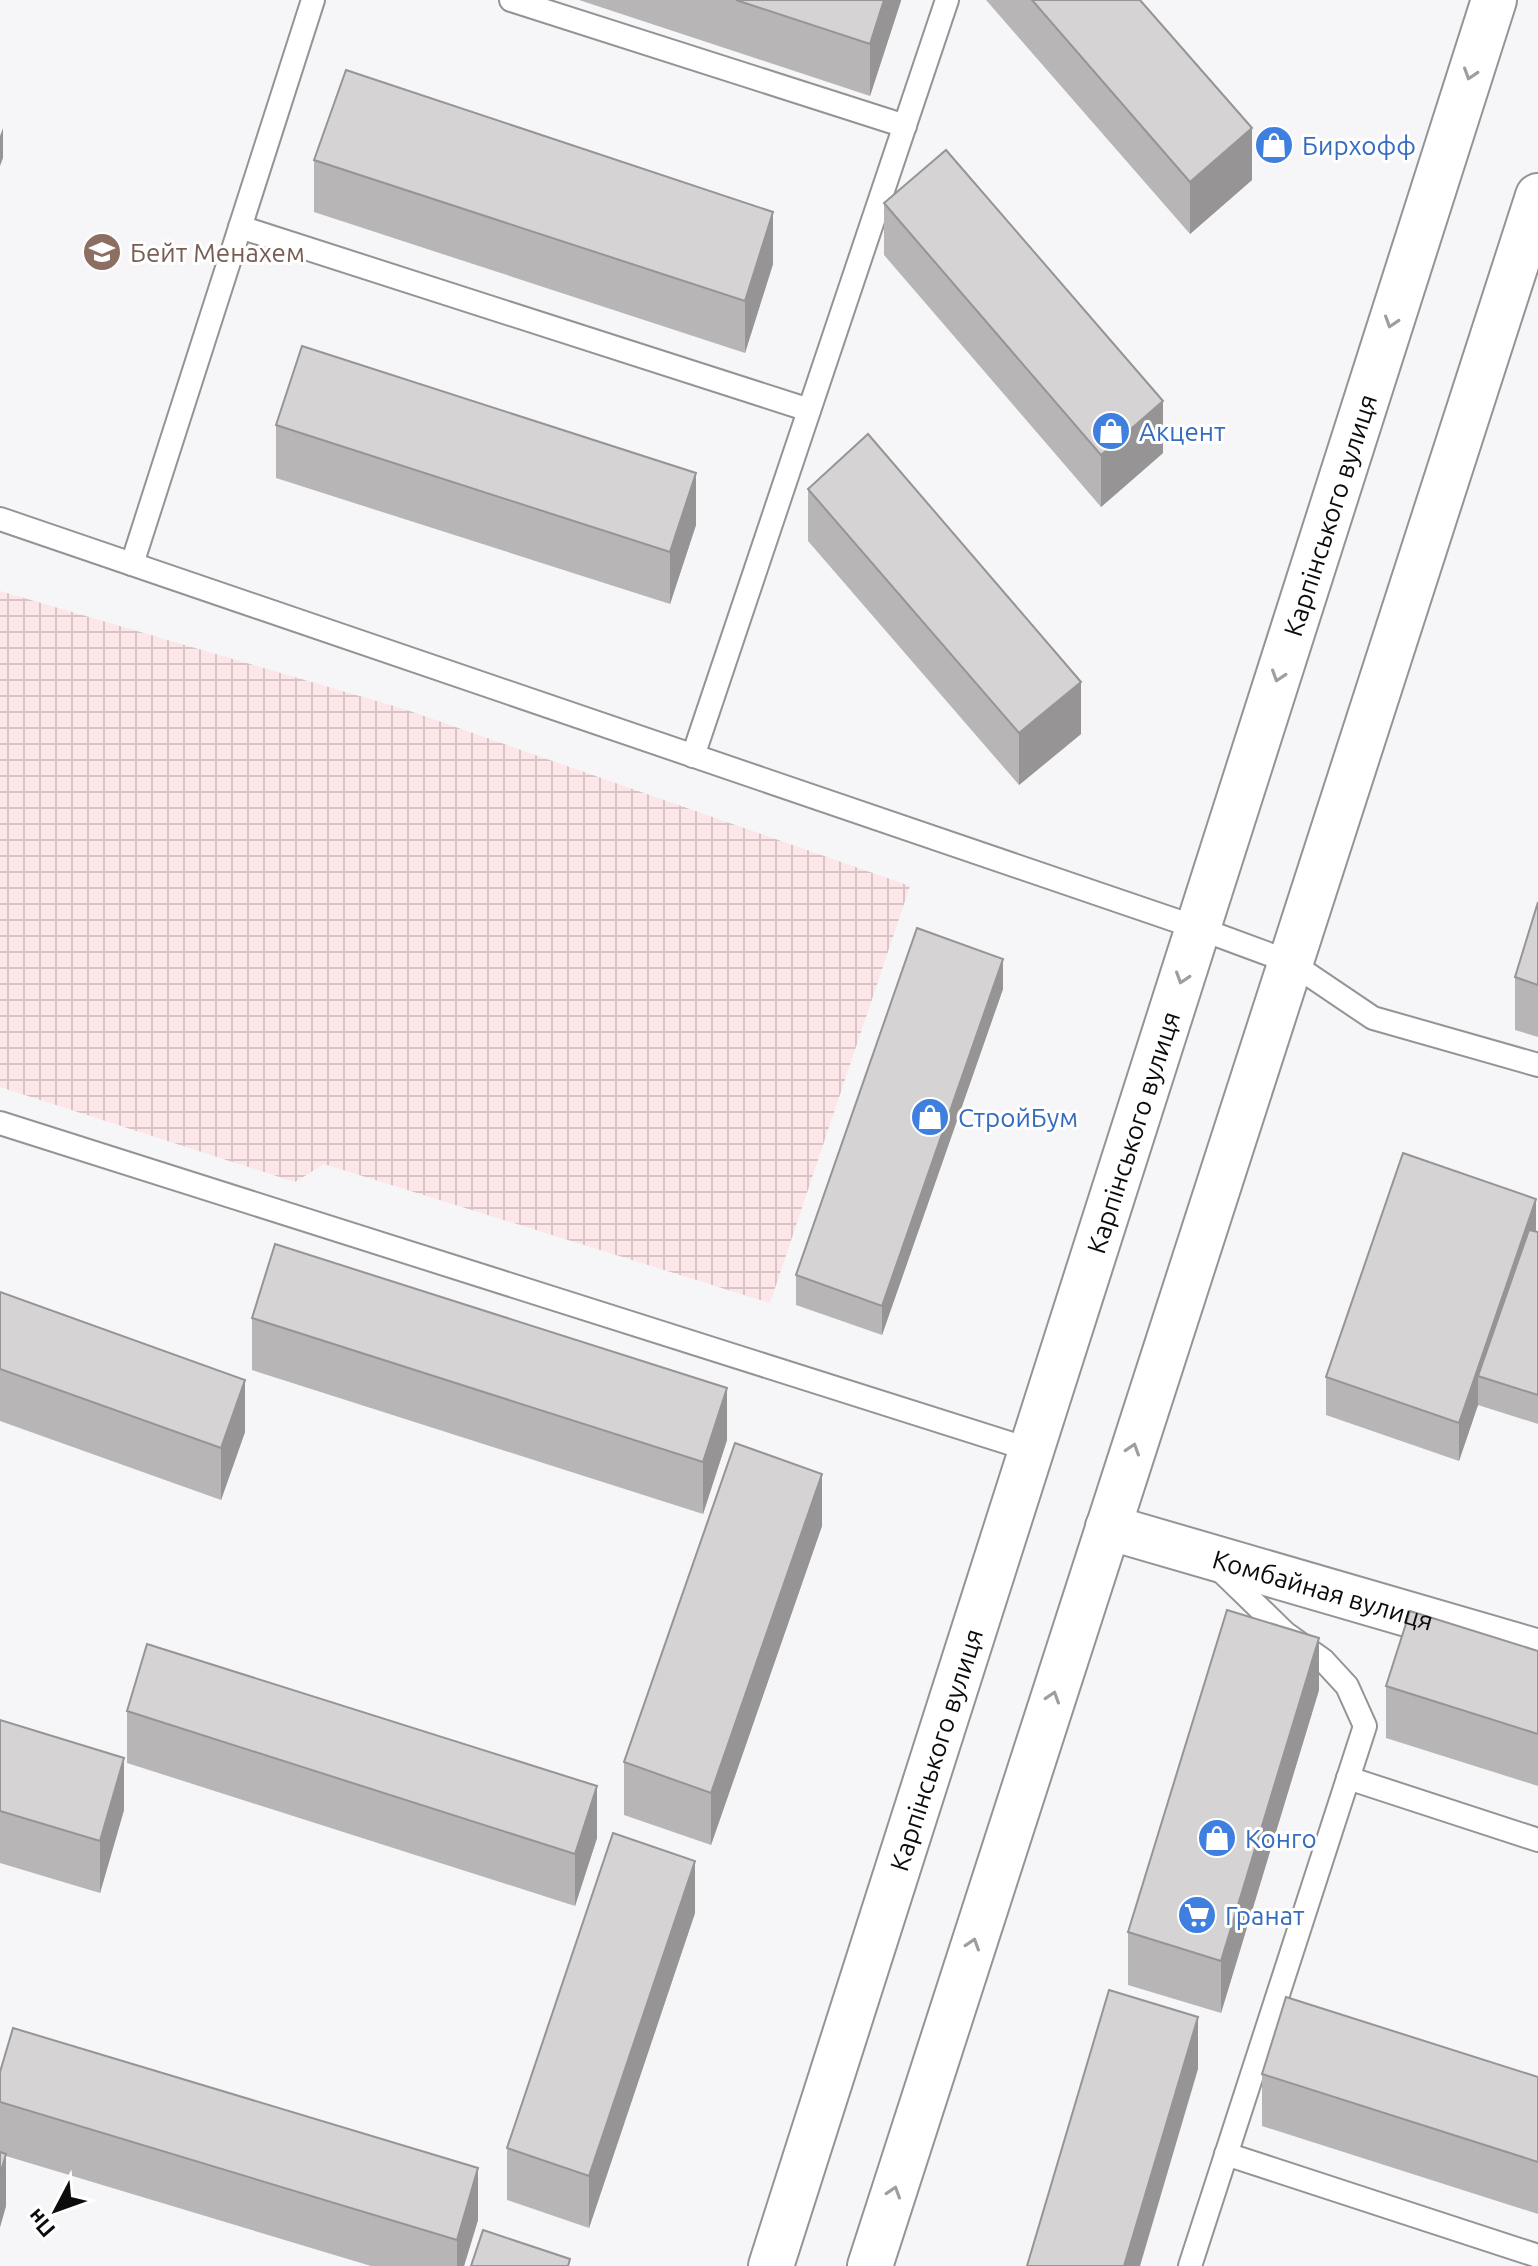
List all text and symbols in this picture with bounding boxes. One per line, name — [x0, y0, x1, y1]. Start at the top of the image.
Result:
one-way arrow — [1463, 67, 1479, 81]
shop icon: Бирхофф — [1253, 124, 1295, 166]
place label: Бирхофф — [1302, 131, 1416, 160]
school or university icon: Бейт Менахем — [81, 231, 123, 273]
place label: Бейт Менахем — [130, 238, 305, 267]
one-way arrow — [1385, 314, 1401, 328]
street label: Карпінського вулиця — [1278, 390, 1382, 640]
shop icon: Акцент — [1090, 410, 1132, 452]
place label: Акцент — [1139, 417, 1226, 446]
one-way arrow — [1271, 669, 1287, 683]
one-way arrow — [1175, 970, 1191, 984]
street label: Карпінського вулиця — [1081, 1008, 1185, 1257]
shop icon: СтройБум — [909, 1096, 951, 1138]
place label: СтройБум — [958, 1103, 1078, 1132]
one-way arrow — [1124, 1443, 1140, 1457]
street label: Комбайная вулиця — [1209, 1544, 1437, 1635]
street label: Карпінського вулиця — [884, 1625, 988, 1874]
one-way arrow — [1044, 1691, 1060, 1705]
shop icon: Конго — [1196, 1817, 1238, 1859]
place label: Конго — [1245, 1824, 1317, 1853]
supermarket icon: Гранат — [1176, 1894, 1218, 1936]
place label: Гранат — [1225, 1901, 1305, 1930]
one-way arrow — [964, 1938, 980, 1952]
north arrow — [16, 2170, 96, 2250]
one-way arrow — [884, 2185, 900, 2199]
text: Пн — [22, 2204, 59, 2243]

